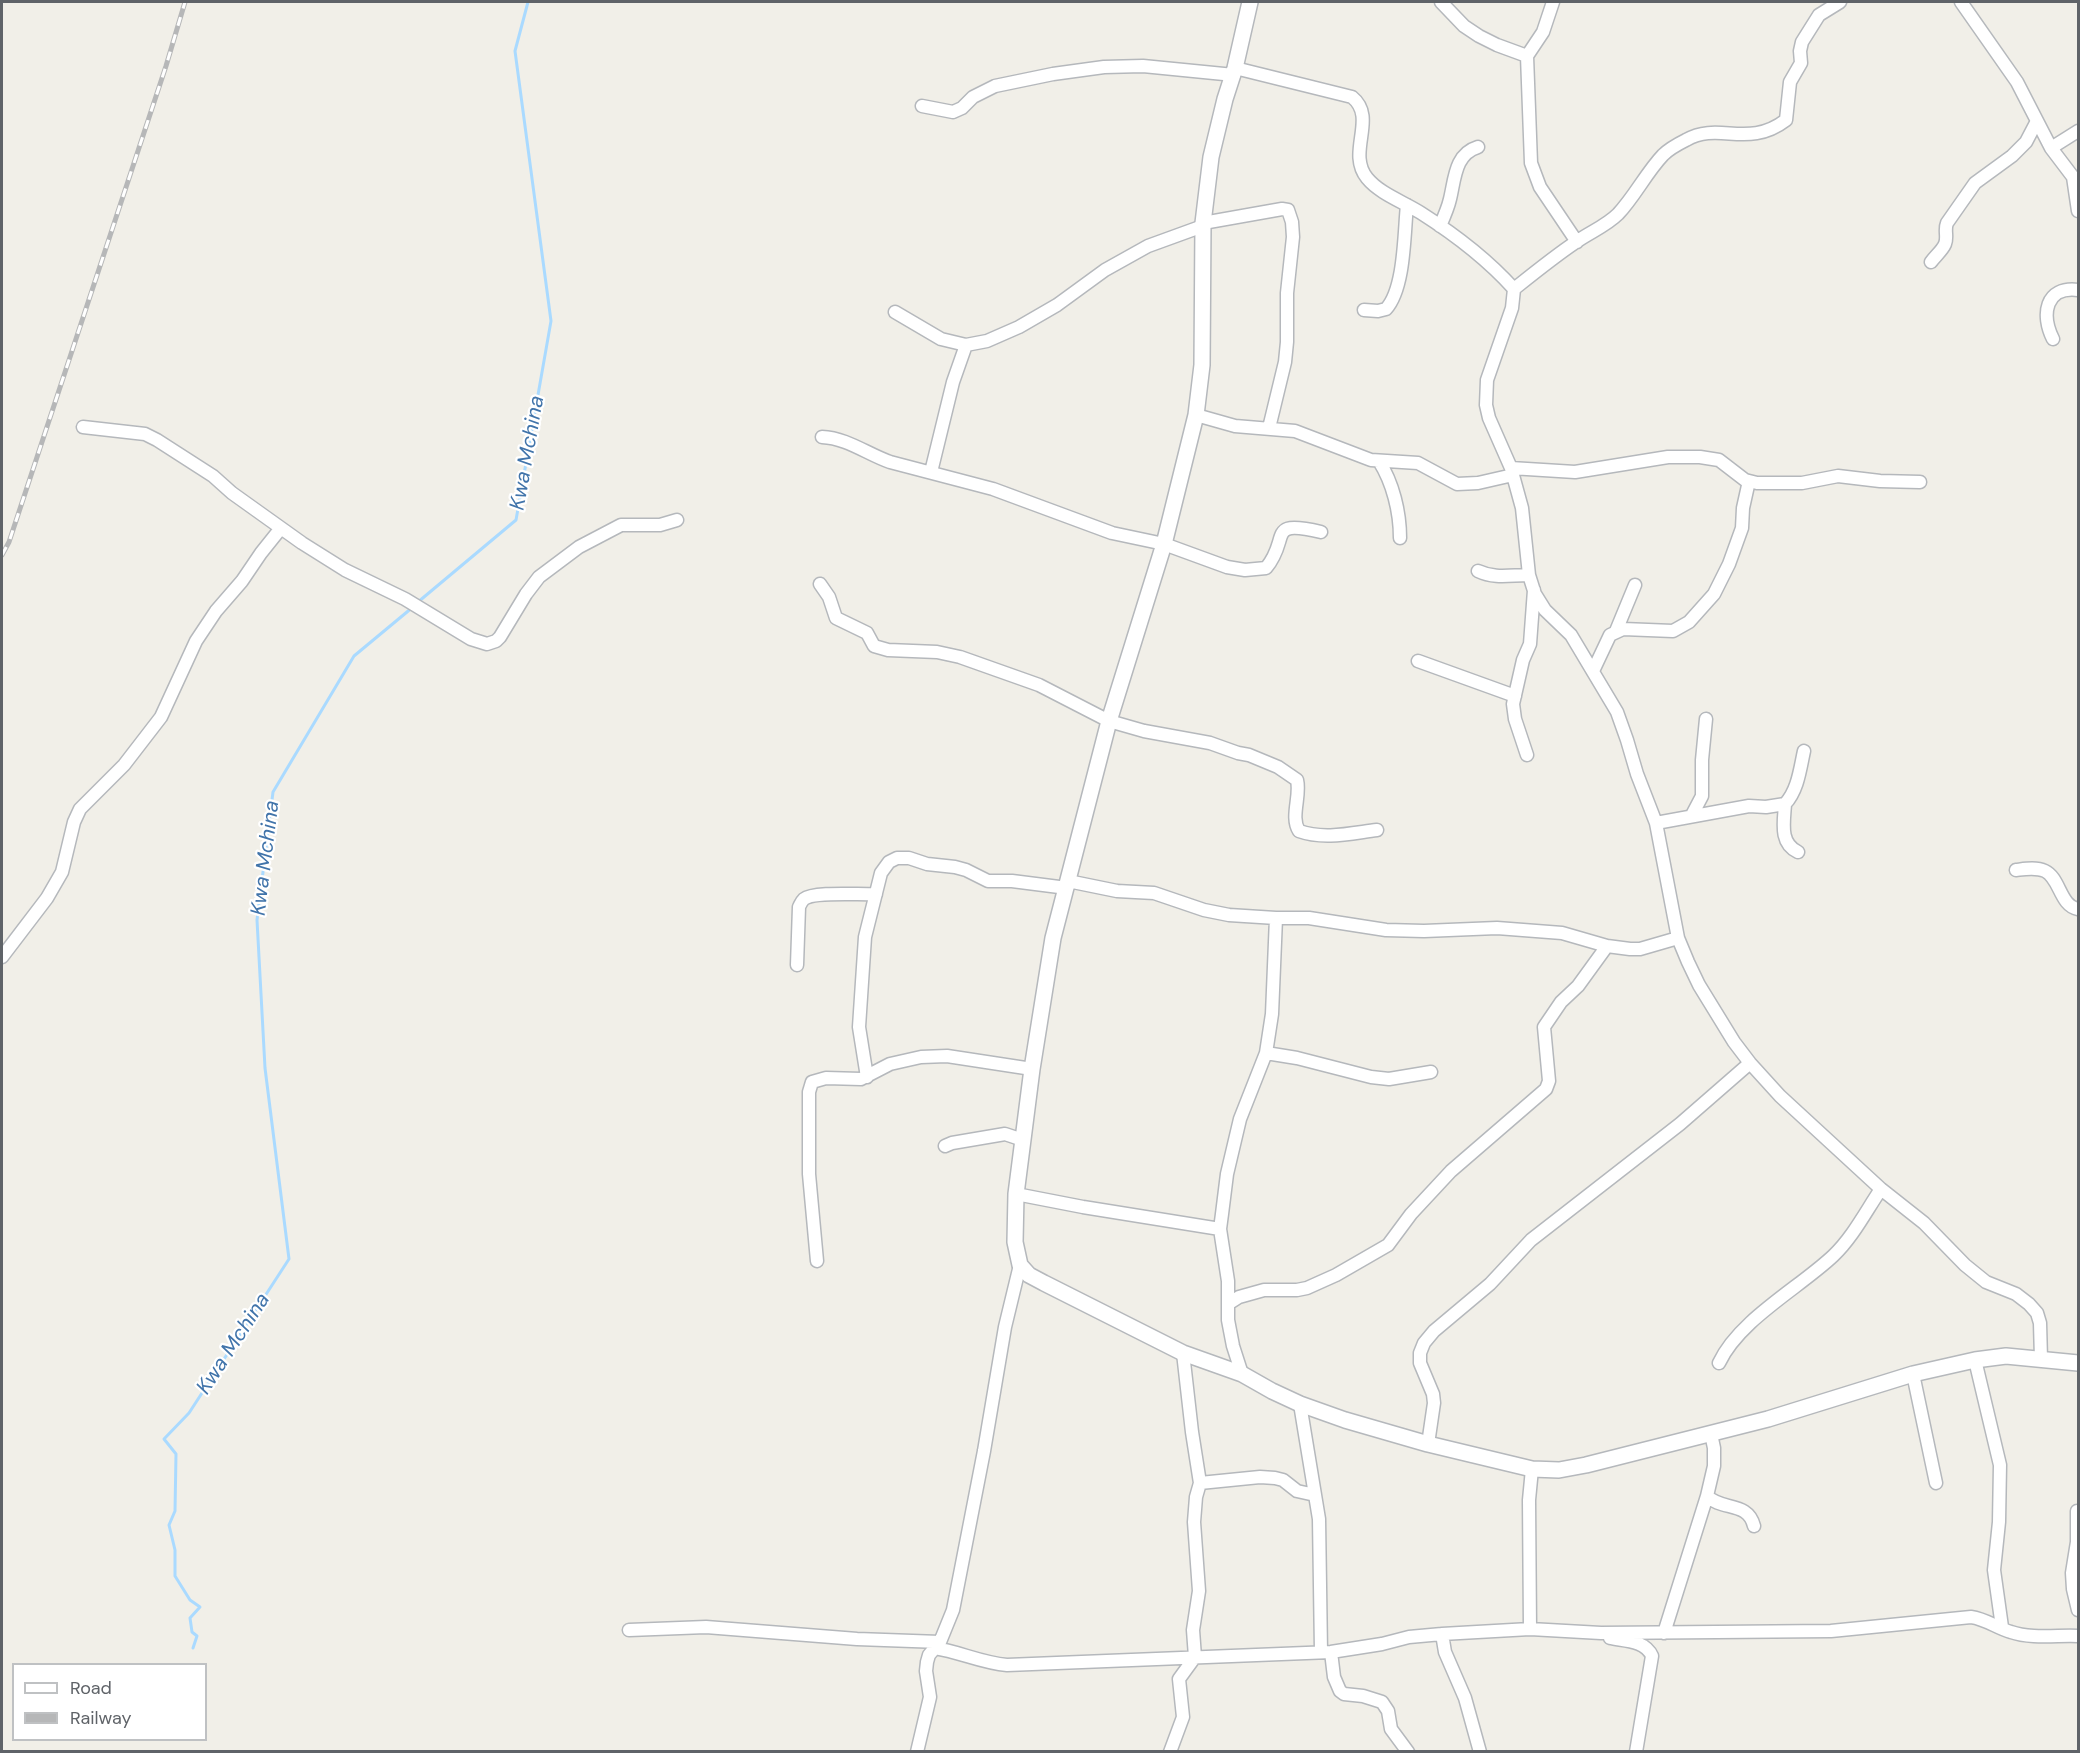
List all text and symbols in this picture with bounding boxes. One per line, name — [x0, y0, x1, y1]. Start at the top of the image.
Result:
water label: Kwa Mchina — [506, 394, 550, 512]
water label: Kwa Mchina — [246, 799, 286, 917]
water label: Kwa Mchina — [192, 1289, 276, 1399]
legend — [12, 1663, 207, 1741]
text: Road — [70, 1676, 112, 1700]
text: Railway — [70, 1706, 132, 1730]

